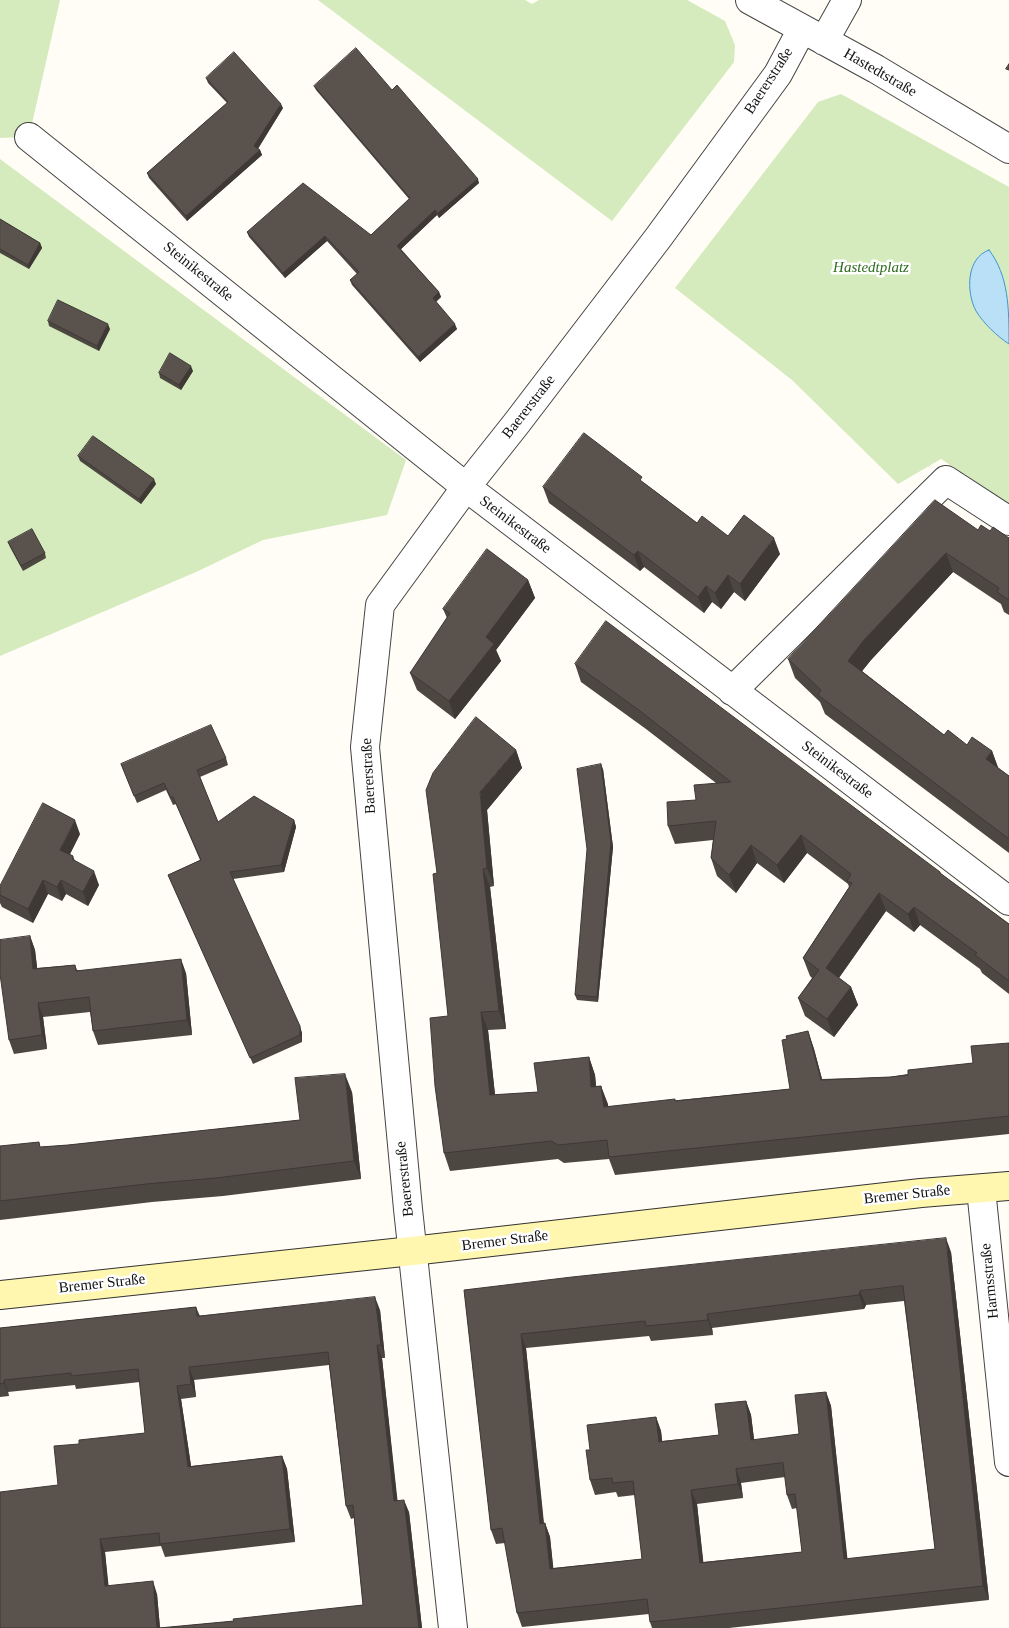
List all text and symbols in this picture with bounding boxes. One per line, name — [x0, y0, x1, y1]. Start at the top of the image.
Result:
street label: Baererstraße — [741, 44, 797, 118]
street label: Hastedtstraße — [840, 45, 920, 101]
street label: Steinikestraße — [159, 238, 237, 306]
park label: Hastedtplatz — [833, 259, 909, 277]
street label: Baererstraße — [499, 372, 559, 442]
street label: Steinikestraße — [476, 492, 554, 558]
street label: Steinikestraße — [798, 737, 876, 803]
street label: Baererstraße — [358, 738, 380, 814]
street label: Baererstraße — [392, 1140, 418, 1218]
street label: Bremer Straße — [863, 1181, 951, 1209]
street label: Bremer Straße — [461, 1227, 549, 1255]
street label: Harmsstraße — [977, 1242, 1003, 1320]
street label: Bremer Straße — [58, 1270, 146, 1298]

